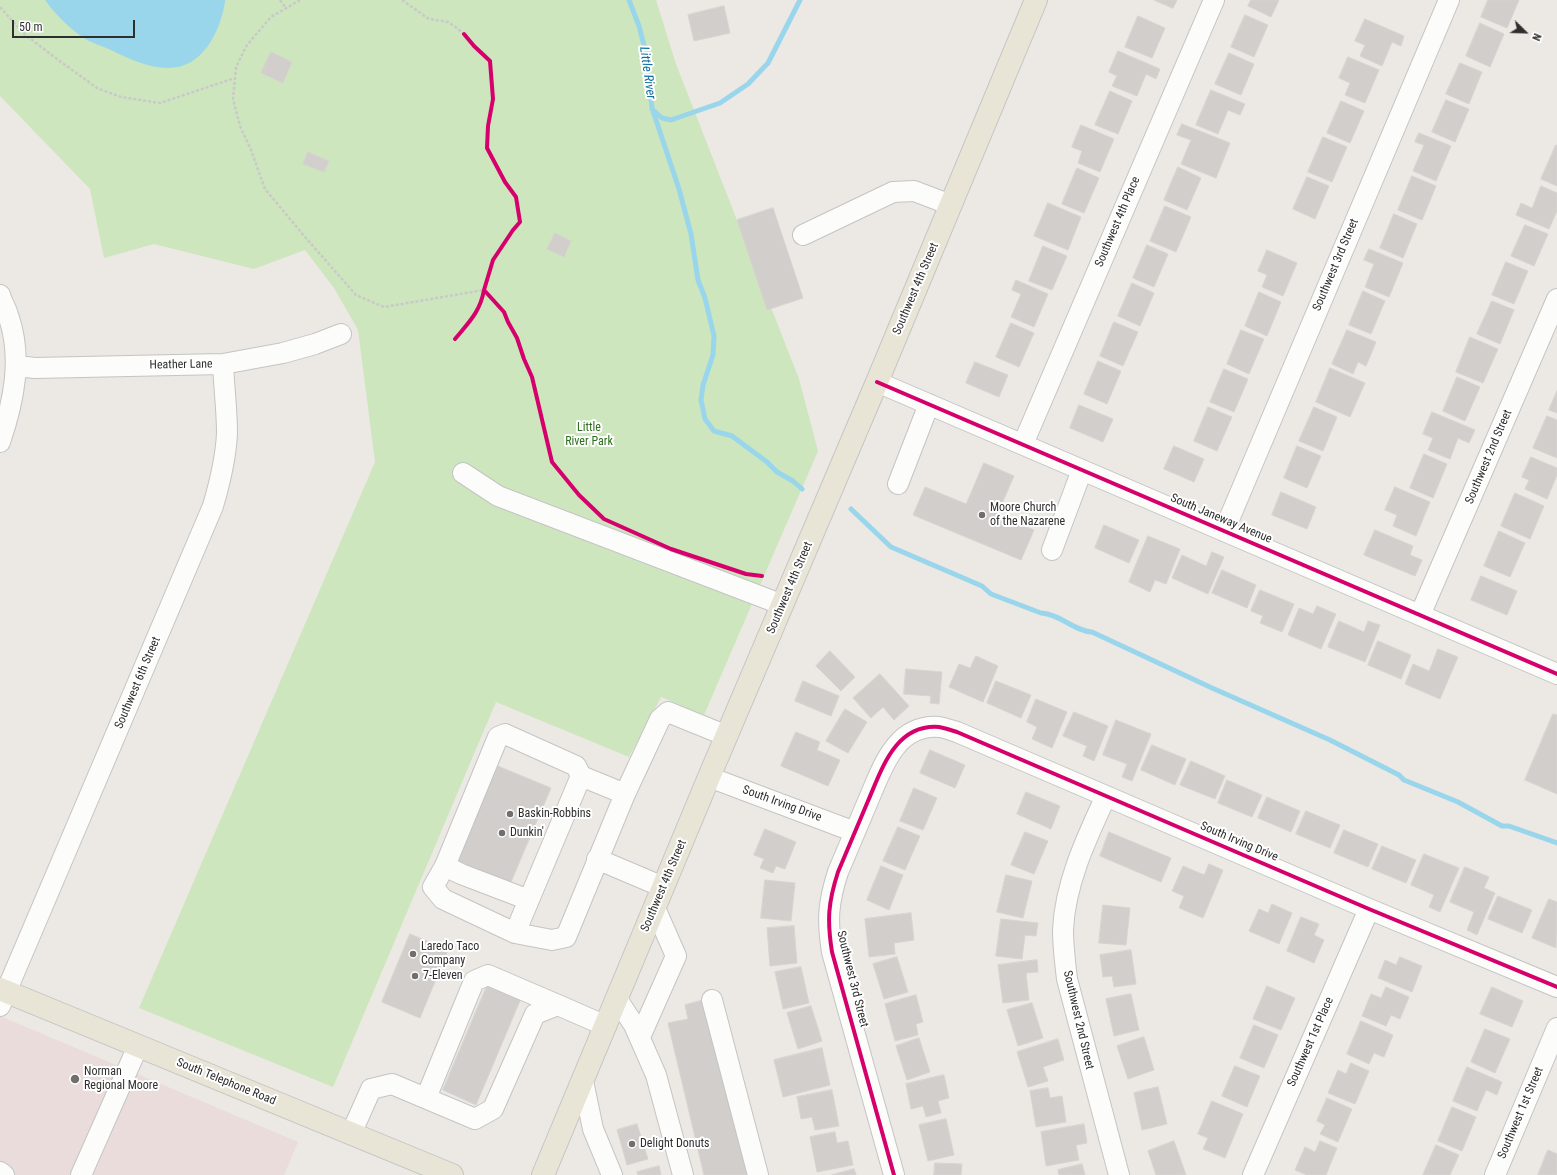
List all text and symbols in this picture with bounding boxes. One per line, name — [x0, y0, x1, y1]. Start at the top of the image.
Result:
scale bar — [14, 12, 137, 38]
north arrow — [1505, 12, 1545, 52]
text: 50 m — [19, 20, 43, 34]
text: N — [1529, 31, 1544, 43]
water label: Little River — [636, 46, 658, 100]
street label: Southwest 4th Place — [1092, 175, 1144, 269]
street label: Southwest 3rd Street — [1310, 217, 1362, 313]
street label: Southwest 4th Street — [890, 241, 942, 337]
street label: Heather Lane — [149, 357, 213, 373]
street label: Southwest 2nd Street — [1463, 408, 1515, 506]
park label: Little River Park — [565, 421, 613, 449]
street label: South Janeway Avenue — [1168, 491, 1274, 547]
place label: Moore Church of the Nazarene — [990, 501, 1065, 529]
marker: Moore Church of the Nazarene — [977, 510, 987, 520]
street label: Southwest 4th Street — [764, 540, 816, 636]
street label: Southwest 6th Street — [112, 635, 164, 731]
street label: South Irving Drive — [740, 783, 824, 825]
place label: Baskin-Robbins — [518, 807, 591, 821]
marker: Baskin-Robbins — [505, 809, 515, 819]
street label: South Irving Drive — [1198, 819, 1280, 865]
place label: Dunkin' — [510, 826, 544, 840]
marker: Dunkin' — [497, 828, 507, 838]
street label: Southwest 4th Street — [638, 838, 690, 934]
street label: Southwest 3rd Street — [833, 929, 871, 1029]
place label: Laredo Taco Company — [421, 940, 479, 968]
marker: Laredo Taco Company — [408, 949, 418, 959]
place label: 7-Eleven — [423, 969, 463, 983]
street label: Southwest 2nd Street — [1060, 969, 1096, 1071]
marker: 7-Eleven — [410, 971, 420, 981]
street label: Southwest 1st Place — [1285, 995, 1337, 1089]
street label: South Telephone Road — [174, 1056, 278, 1108]
place label: Norman Regional Moore — [84, 1065, 158, 1093]
street label: Southwest 1st Street — [1495, 1065, 1547, 1161]
marker: Norman Regional Moore — [69, 1073, 81, 1085]
place label: Delight Donuts — [640, 1137, 710, 1151]
marker: Delight Donuts — [627, 1139, 637, 1149]

